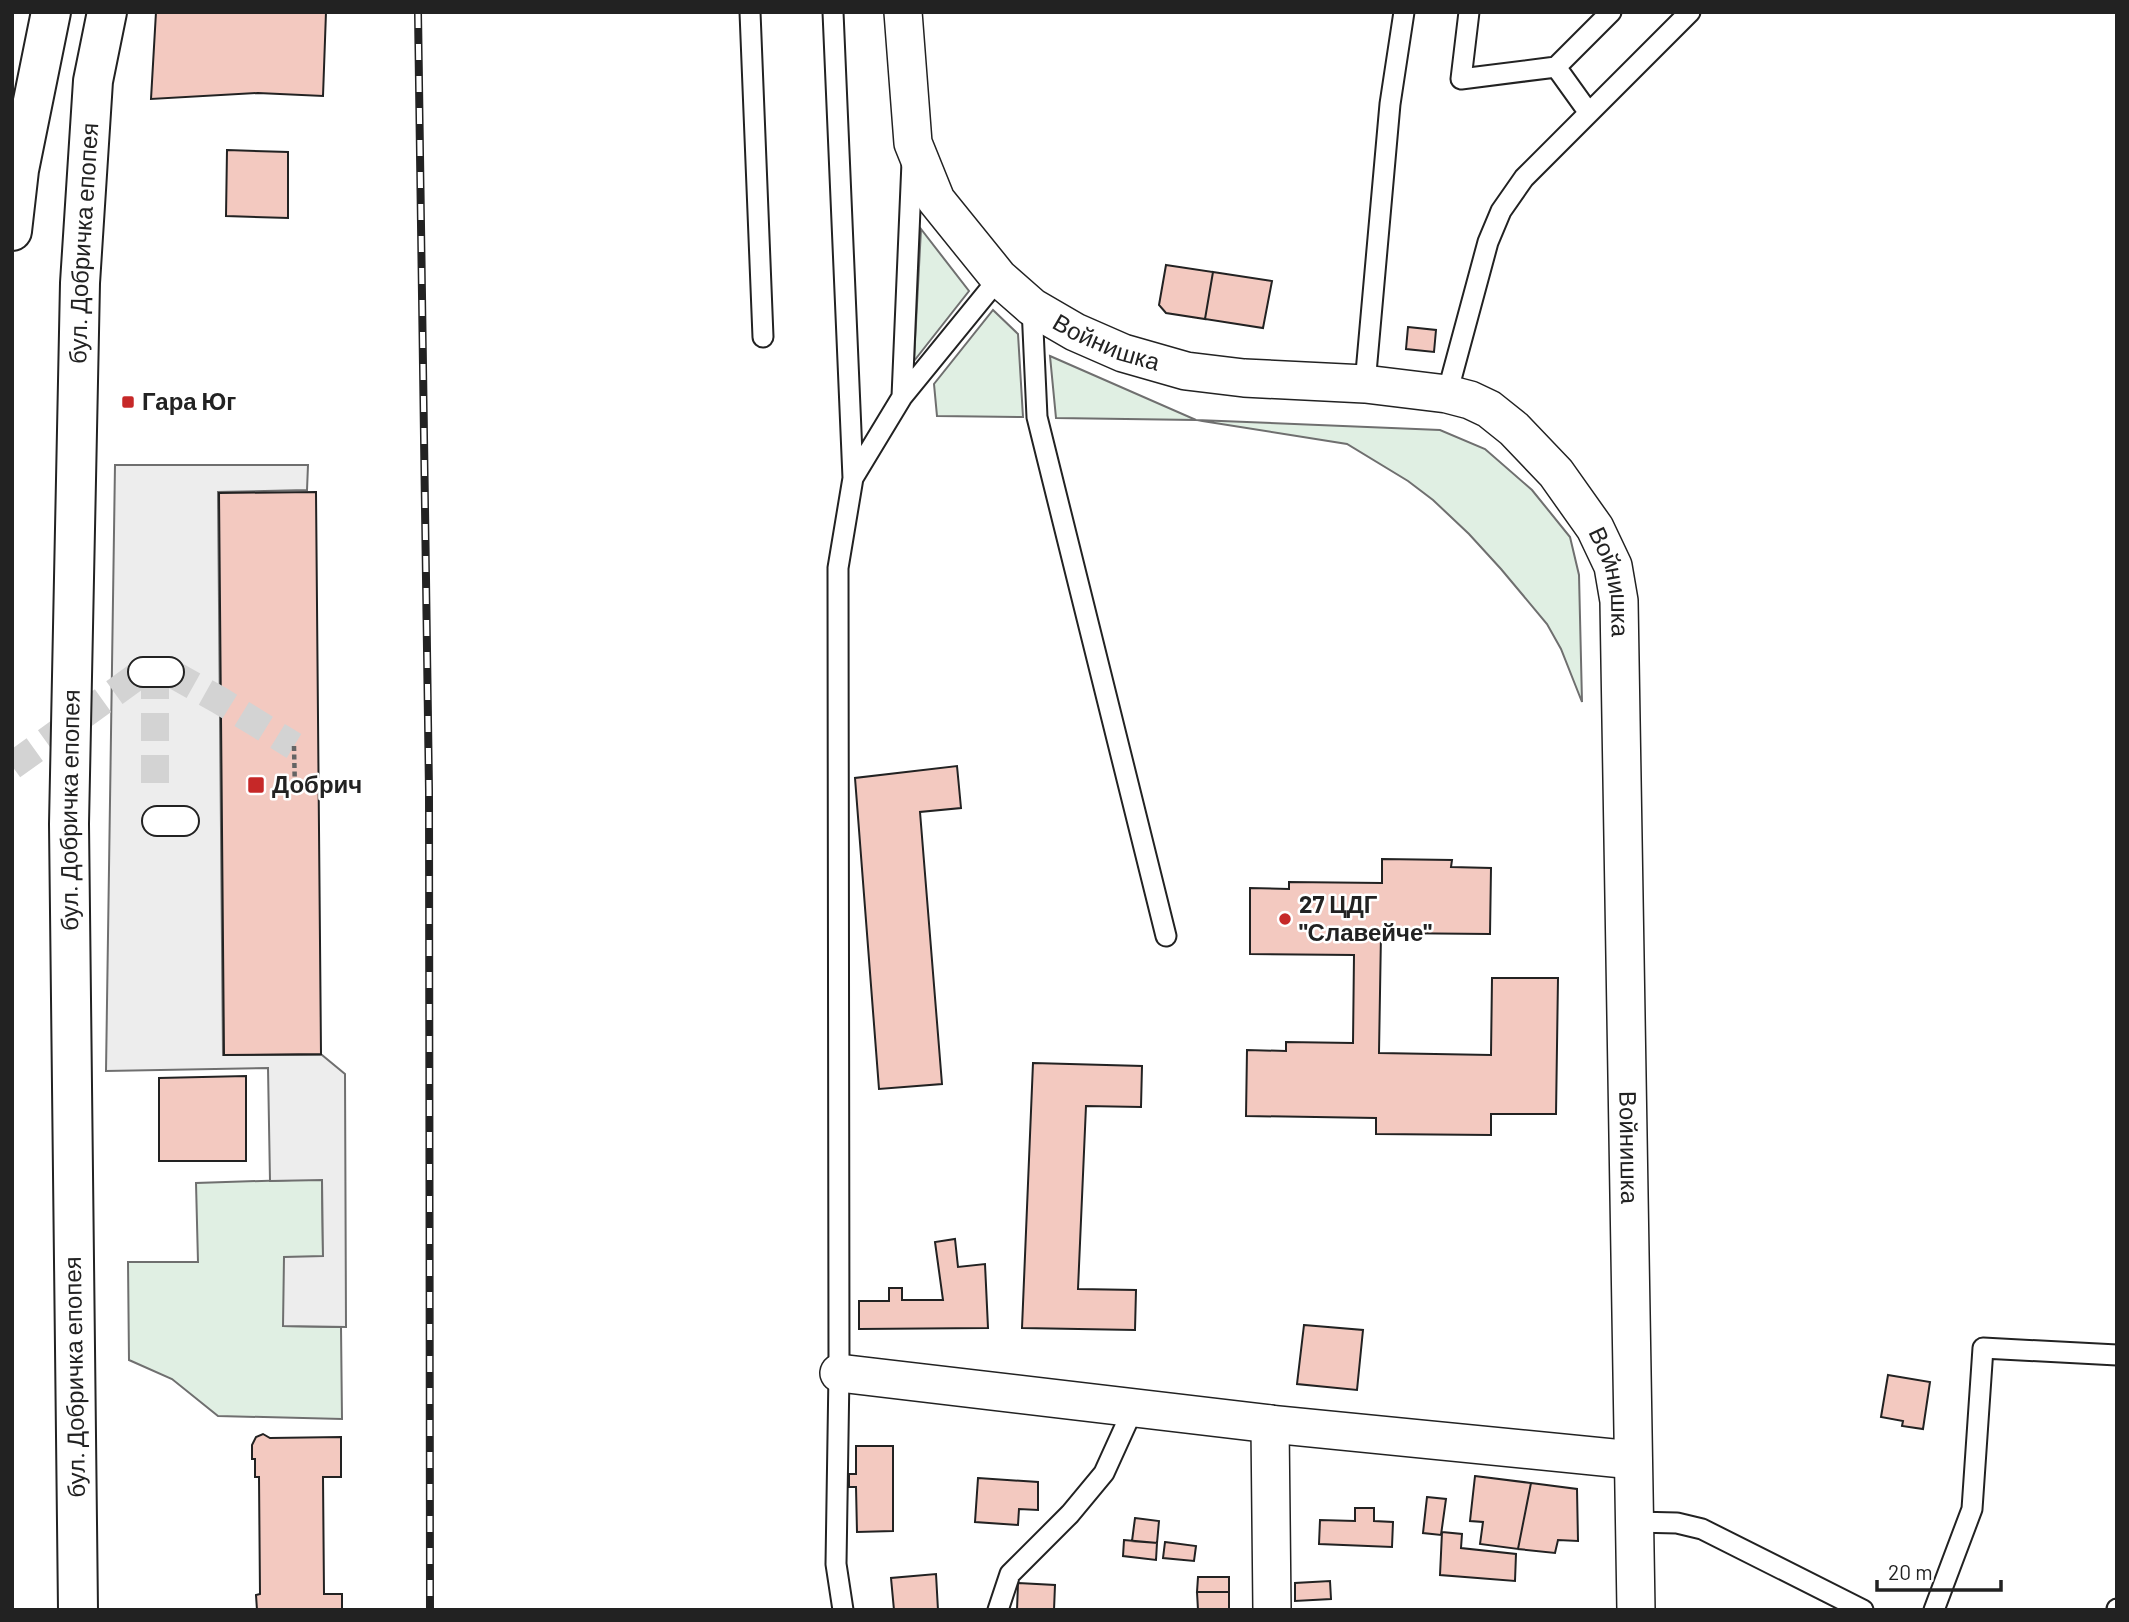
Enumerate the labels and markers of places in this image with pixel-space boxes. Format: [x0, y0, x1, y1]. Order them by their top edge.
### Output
place label: Гара Юг [142, 386, 236, 415]
marker: Гара Юг [120, 394, 136, 410]
place label: Добрич [272, 769, 362, 798]
marker: Добрич [246, 775, 266, 795]
place label: 27 ЦДГ "Славейче" [1299, 889, 1432, 946]
marker: 27 ЦДГ "Славейче" [1277, 911, 1293, 927]

